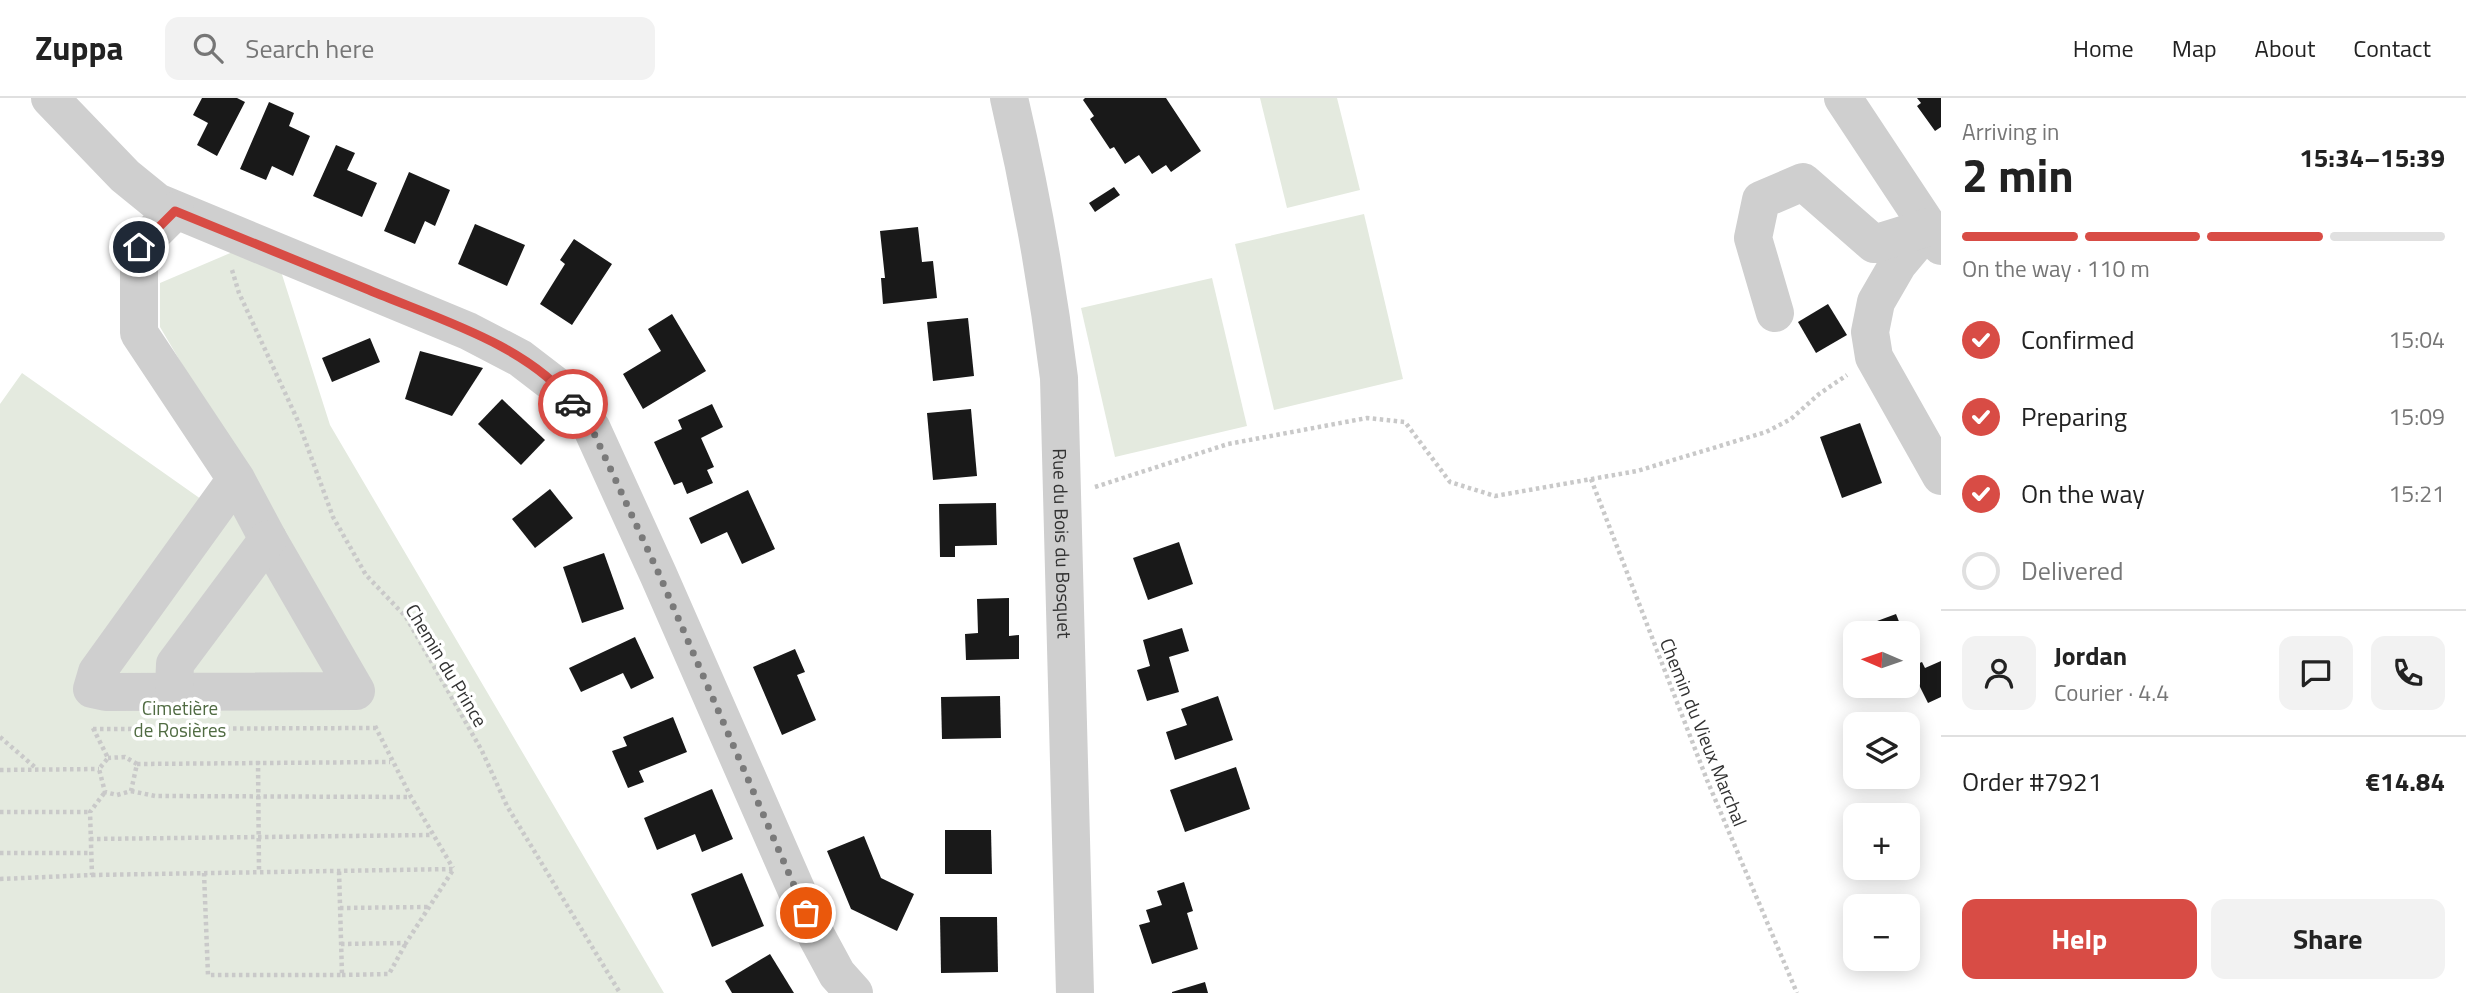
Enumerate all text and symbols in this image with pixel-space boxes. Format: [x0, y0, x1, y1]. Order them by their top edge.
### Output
search box [165, 17, 655, 80]
text: Zuppa [35, 23, 123, 73]
icon: search [189, 29, 227, 67]
text: Search here [245, 29, 374, 68]
text: Home [2073, 30, 2134, 66]
text: Map [2172, 30, 2217, 66]
text: About [2255, 30, 2315, 66]
text: Contact [2353, 30, 2431, 66]
text: Arriving in [1962, 114, 2059, 149]
text: 15:34–15:39 [2299, 138, 2445, 177]
text: 2 min [1962, 140, 2074, 210]
pin [109, 217, 169, 277]
icon: home [120, 228, 158, 266]
text: On the way · 110 m [1962, 251, 2150, 286]
text: Confirmed [2021, 320, 2135, 359]
icon: check [1962, 321, 2000, 359]
text: 15:04 [2388, 322, 2445, 357]
courier [538, 369, 608, 439]
icon: car [554, 385, 592, 423]
text: Preparing [2021, 397, 2127, 436]
icon: check [1962, 398, 2000, 436]
text: 15:09 [2388, 399, 2445, 434]
street label: Rue du Bois du Bosquet [1046, 448, 1080, 639]
text: On the way [2021, 474, 2145, 513]
icon: check [1962, 475, 2000, 513]
text: 15:21 [2388, 476, 2445, 511]
text: Delivered [2021, 551, 2124, 590]
street label: Chemin du Prince [399, 598, 495, 732]
north arrow [1843, 621, 1920, 698]
map controls [1843, 621, 1920, 971]
street label: Chemin du Vieux Marchal [1653, 633, 1755, 831]
button: person [1962, 636, 2036, 710]
text: Jordan [2054, 636, 2127, 675]
button: chat [2279, 636, 2353, 710]
button: phone [2371, 636, 2445, 710]
text: Courier · 4.4 [2054, 675, 2169, 710]
park label: Cimetière de Rosières [134, 693, 227, 744]
button: layers [1843, 712, 1920, 789]
text: Order #7921 [1962, 762, 2102, 801]
text: €14.84 [2366, 762, 2445, 801]
button: + [1843, 803, 1920, 880]
pin [776, 883, 836, 943]
icon: bag [787, 894, 825, 932]
button: − [1843, 894, 1920, 971]
button: Help [1962, 899, 2197, 979]
button: Share [2211, 899, 2445, 979]

